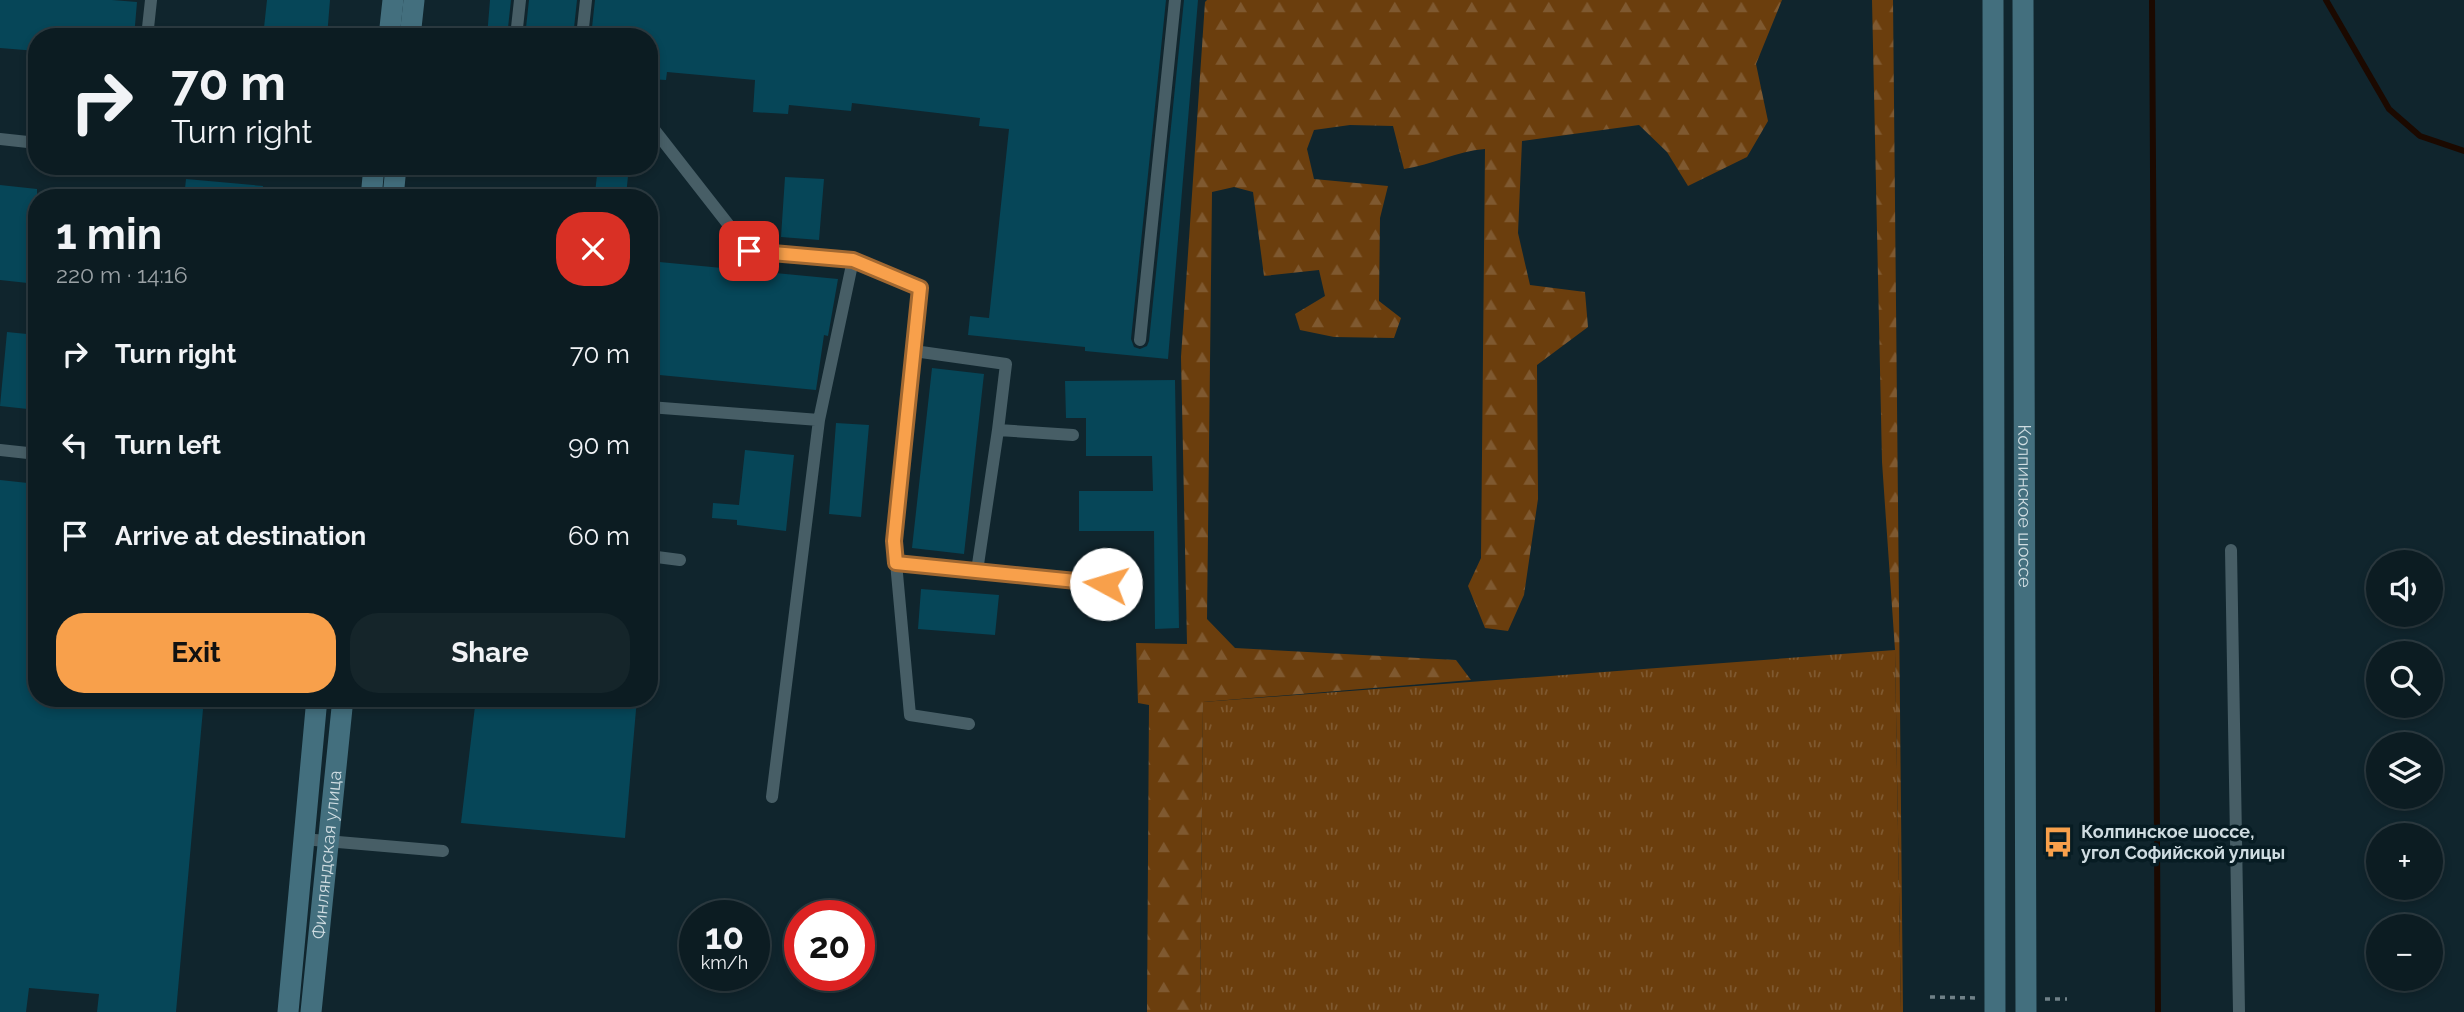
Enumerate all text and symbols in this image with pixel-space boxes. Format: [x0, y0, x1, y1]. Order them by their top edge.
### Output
text: 70 m [171, 54, 286, 111]
icon: right [56, 56, 147, 147]
text: Turn right [171, 113, 312, 150]
text: 1 min [56, 210, 162, 259]
button: close [556, 212, 630, 286]
pin [719, 221, 779, 281]
icon: arrive [730, 232, 768, 270]
text: 220 m · 14:16 [56, 261, 188, 288]
icon: right [56, 335, 94, 373]
text: Turn right [115, 339, 236, 369]
text: 70 m [570, 339, 630, 369]
street label: Колпинское шоссе [2014, 424, 2036, 588]
icon: left [56, 426, 94, 464]
text: Turn left [115, 430, 221, 460]
text: 90 m [568, 430, 630, 460]
icon: arrive [56, 517, 94, 555]
text: Arrive at destination [115, 521, 366, 551]
text: 60 m [568, 521, 630, 551]
position arrow [1069, 547, 1143, 621]
map controls [2366, 550, 2443, 991]
button: sound [2366, 550, 2443, 627]
button: Exit [56, 613, 336, 693]
button: Share [350, 613, 630, 693]
button: search [2366, 641, 2443, 718]
button: layers [2366, 732, 2443, 809]
street label: Финляндская улица [307, 769, 346, 940]
place label: Колпинское шоссе, угол Софийской улицы [2081, 821, 2285, 863]
button: + [2366, 823, 2443, 900]
bus stop icon: Колпинское шоссе, угол Софийской улицы [2041, 825, 2075, 859]
speed limit sign: 20 [784, 900, 875, 991]
button: − [2366, 914, 2443, 991]
text: 10 [705, 916, 744, 957]
text: km/h [701, 952, 748, 973]

